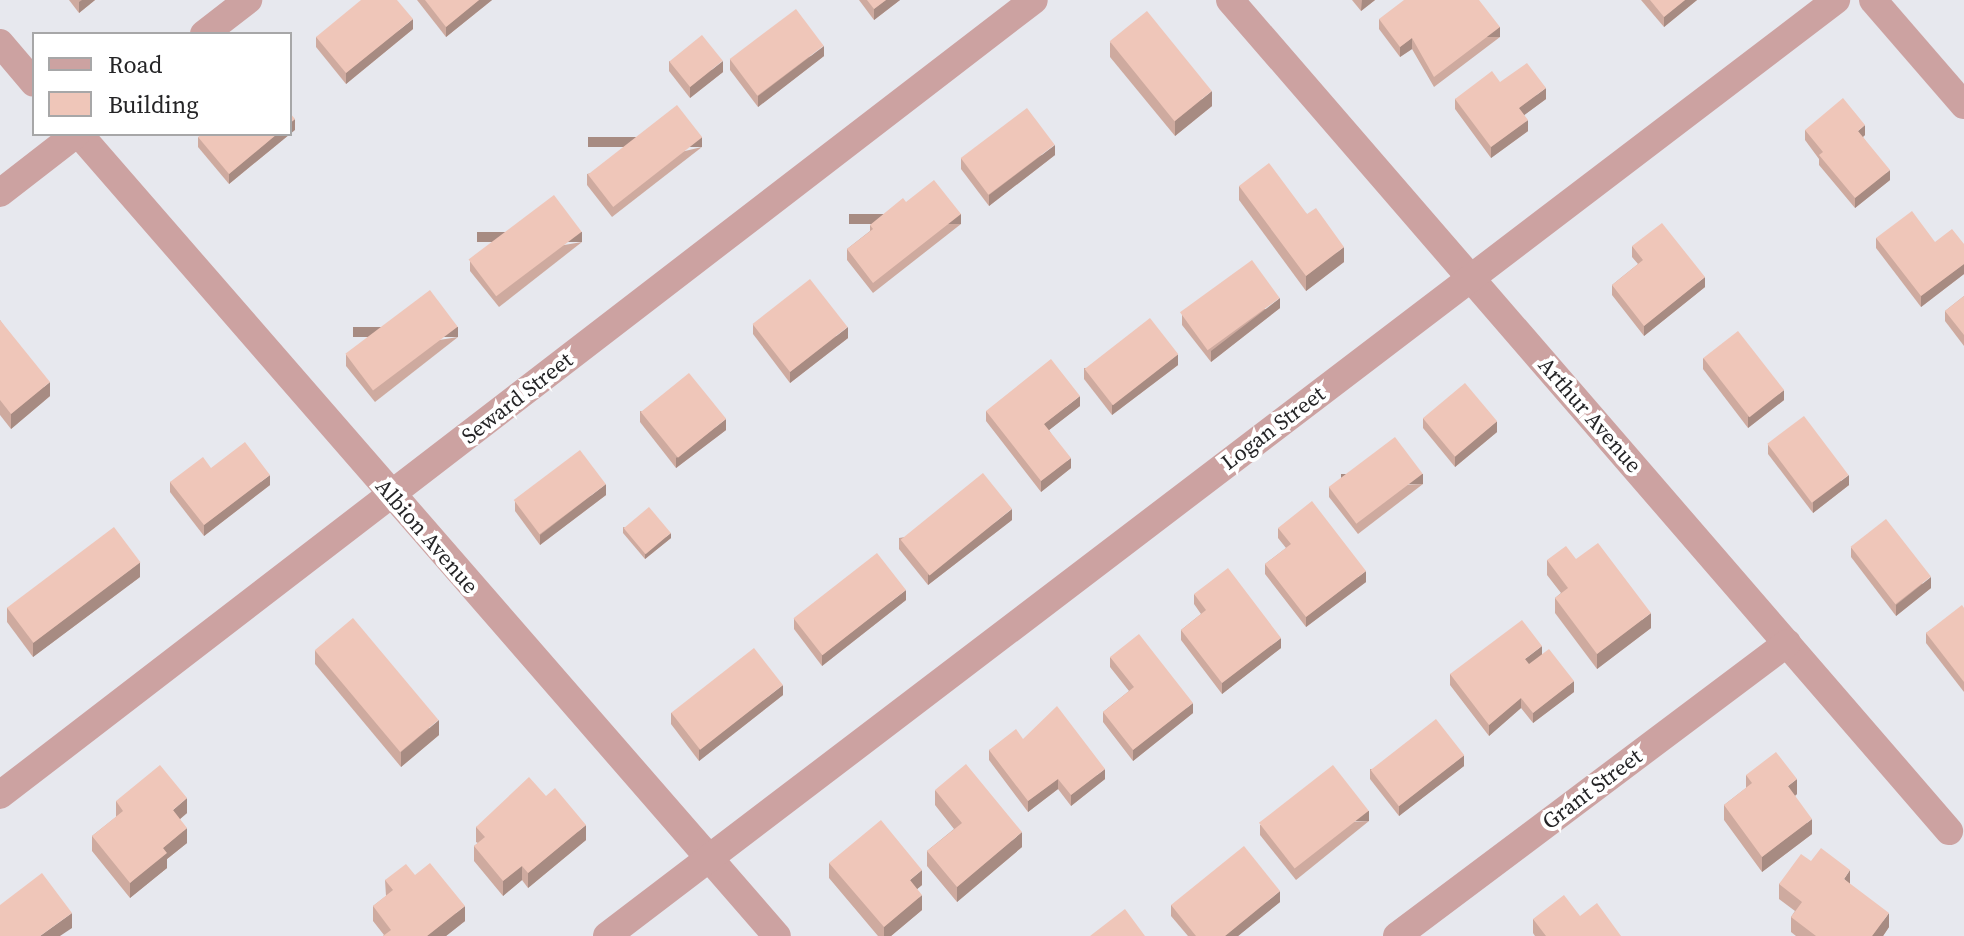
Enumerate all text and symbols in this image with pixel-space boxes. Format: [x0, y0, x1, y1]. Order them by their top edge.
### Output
legend [32, 32, 292, 136]
text: Road [108, 48, 162, 81]
text: Building [108, 88, 199, 121]
street label: Seward Street [456, 347, 578, 449]
street label: Arthur Avenue [1533, 352, 1647, 478]
street label: Logan Street [1216, 381, 1330, 475]
street label: Albion Avenue [370, 473, 484, 599]
street label: Grant Street [1537, 743, 1647, 835]

